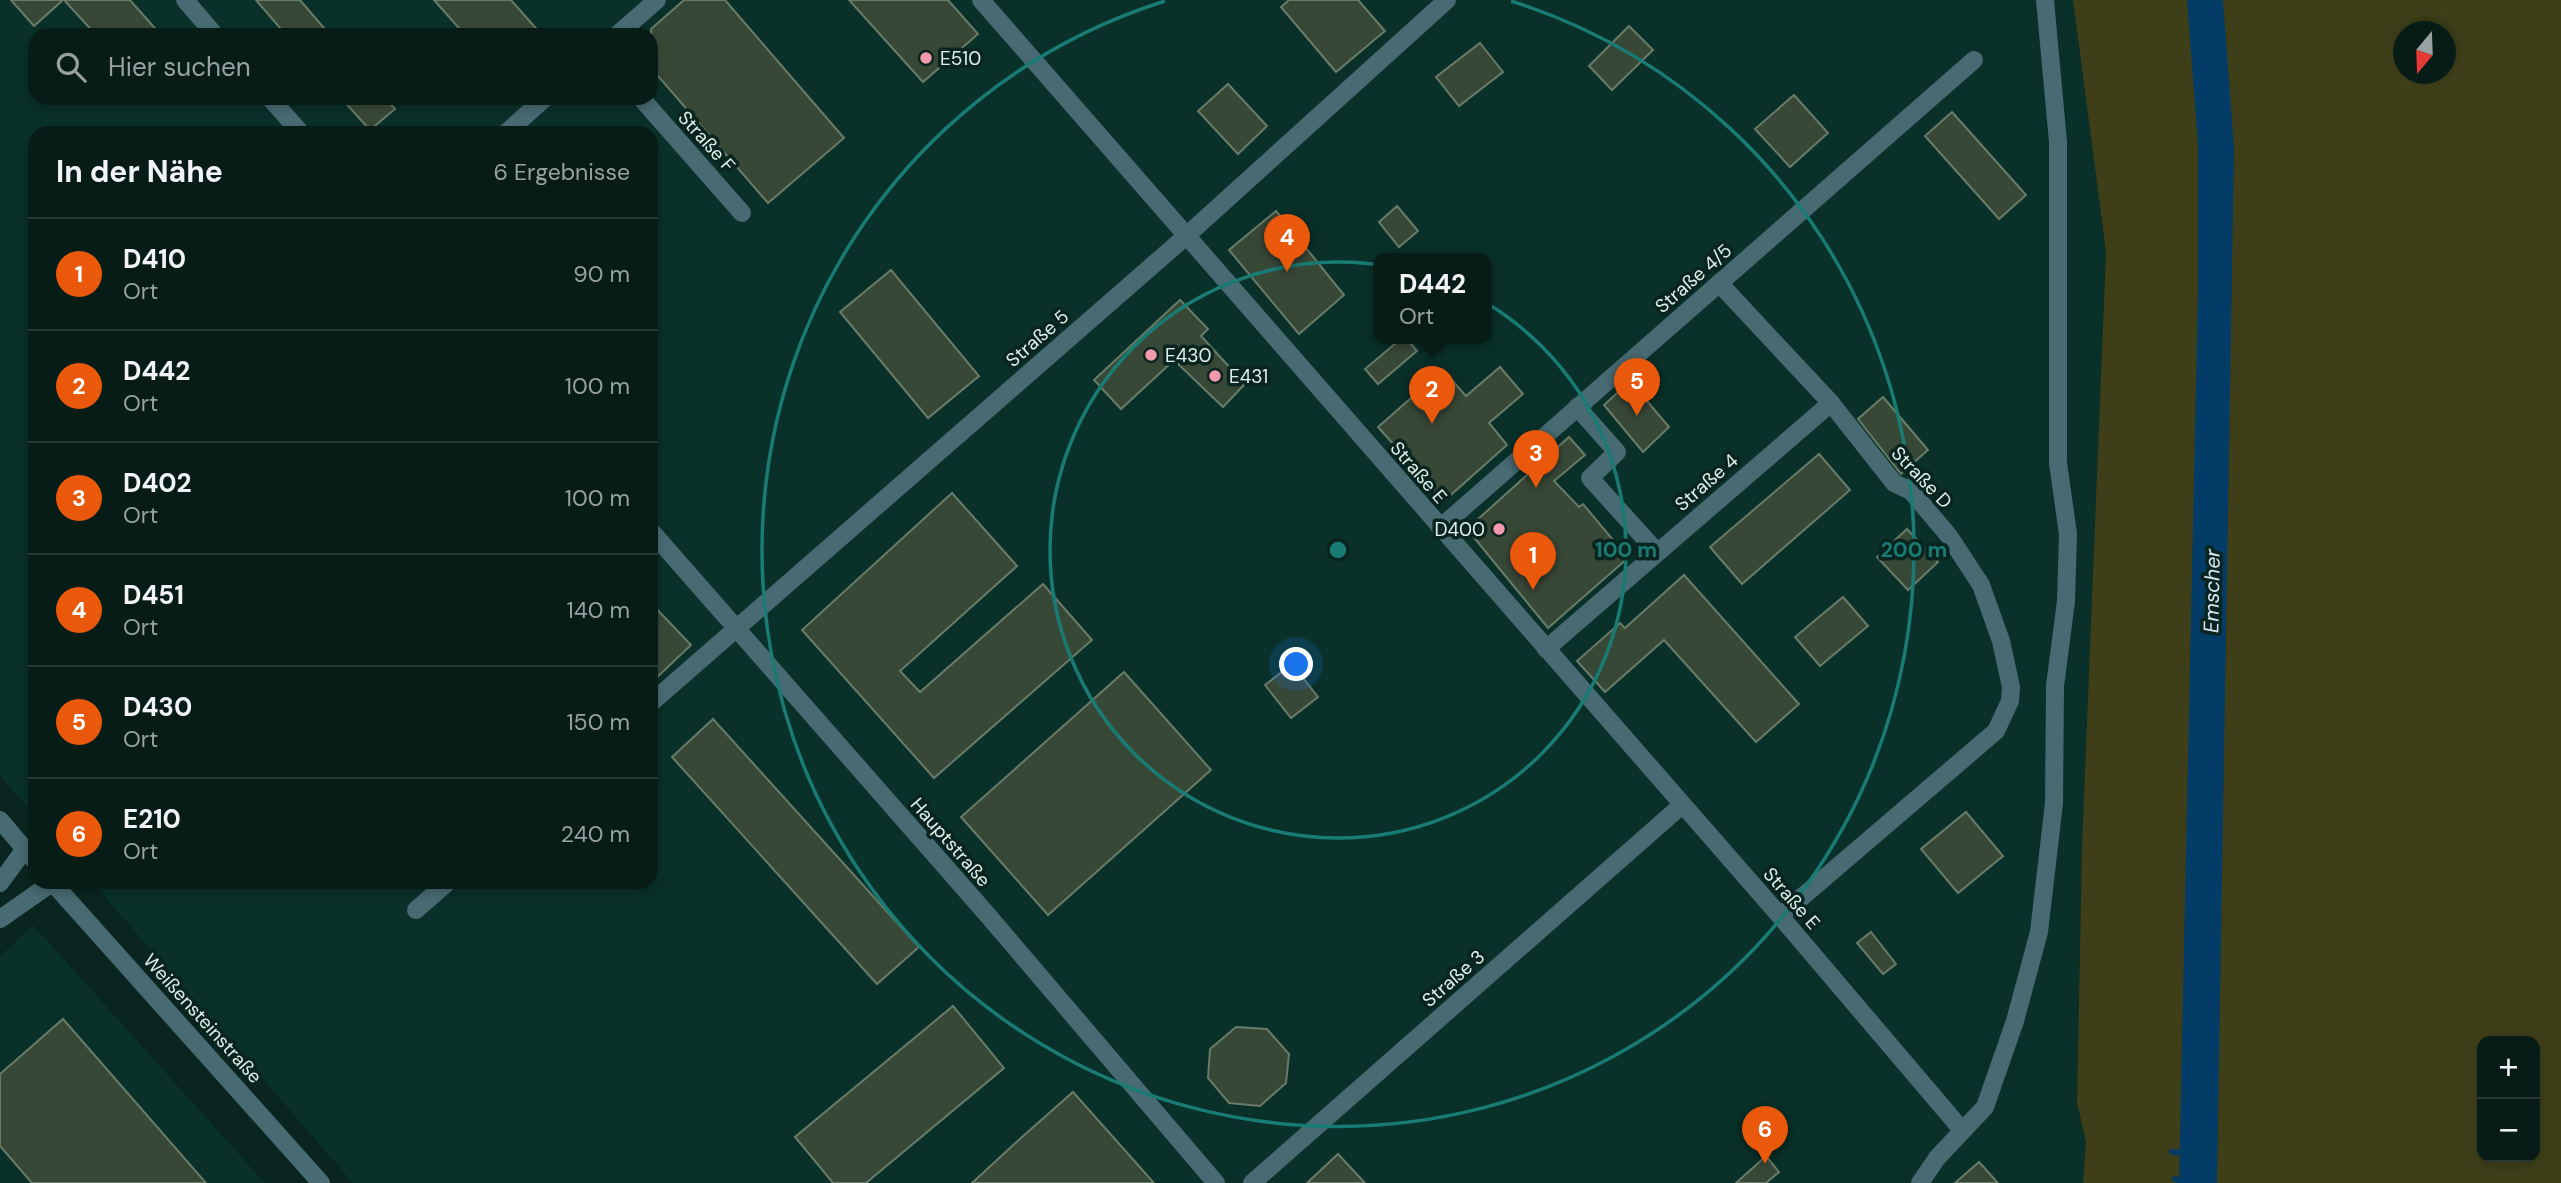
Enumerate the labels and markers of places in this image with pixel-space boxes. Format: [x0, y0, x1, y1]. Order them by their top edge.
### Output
place label: E510 [940, 46, 981, 71]
marker: E510 [918, 50, 934, 66]
pin: 4 [1264, 214, 1310, 272]
place label: E430 [1165, 343, 1212, 368]
marker: E430 [1143, 347, 1159, 363]
pin: 5 [1614, 358, 1660, 416]
place label: E431 [1229, 364, 1268, 389]
pin: 2 [1409, 366, 1455, 424]
marker: E431 [1207, 368, 1223, 384]
pin: 3 [1513, 430, 1559, 488]
place label: D400 [1434, 517, 1485, 542]
marker: D400 [1491, 521, 1507, 537]
pin: 1 [1510, 532, 1556, 590]
centre of rings [1326, 538, 1350, 562]
pin: 6 [1742, 1106, 1788, 1164]

